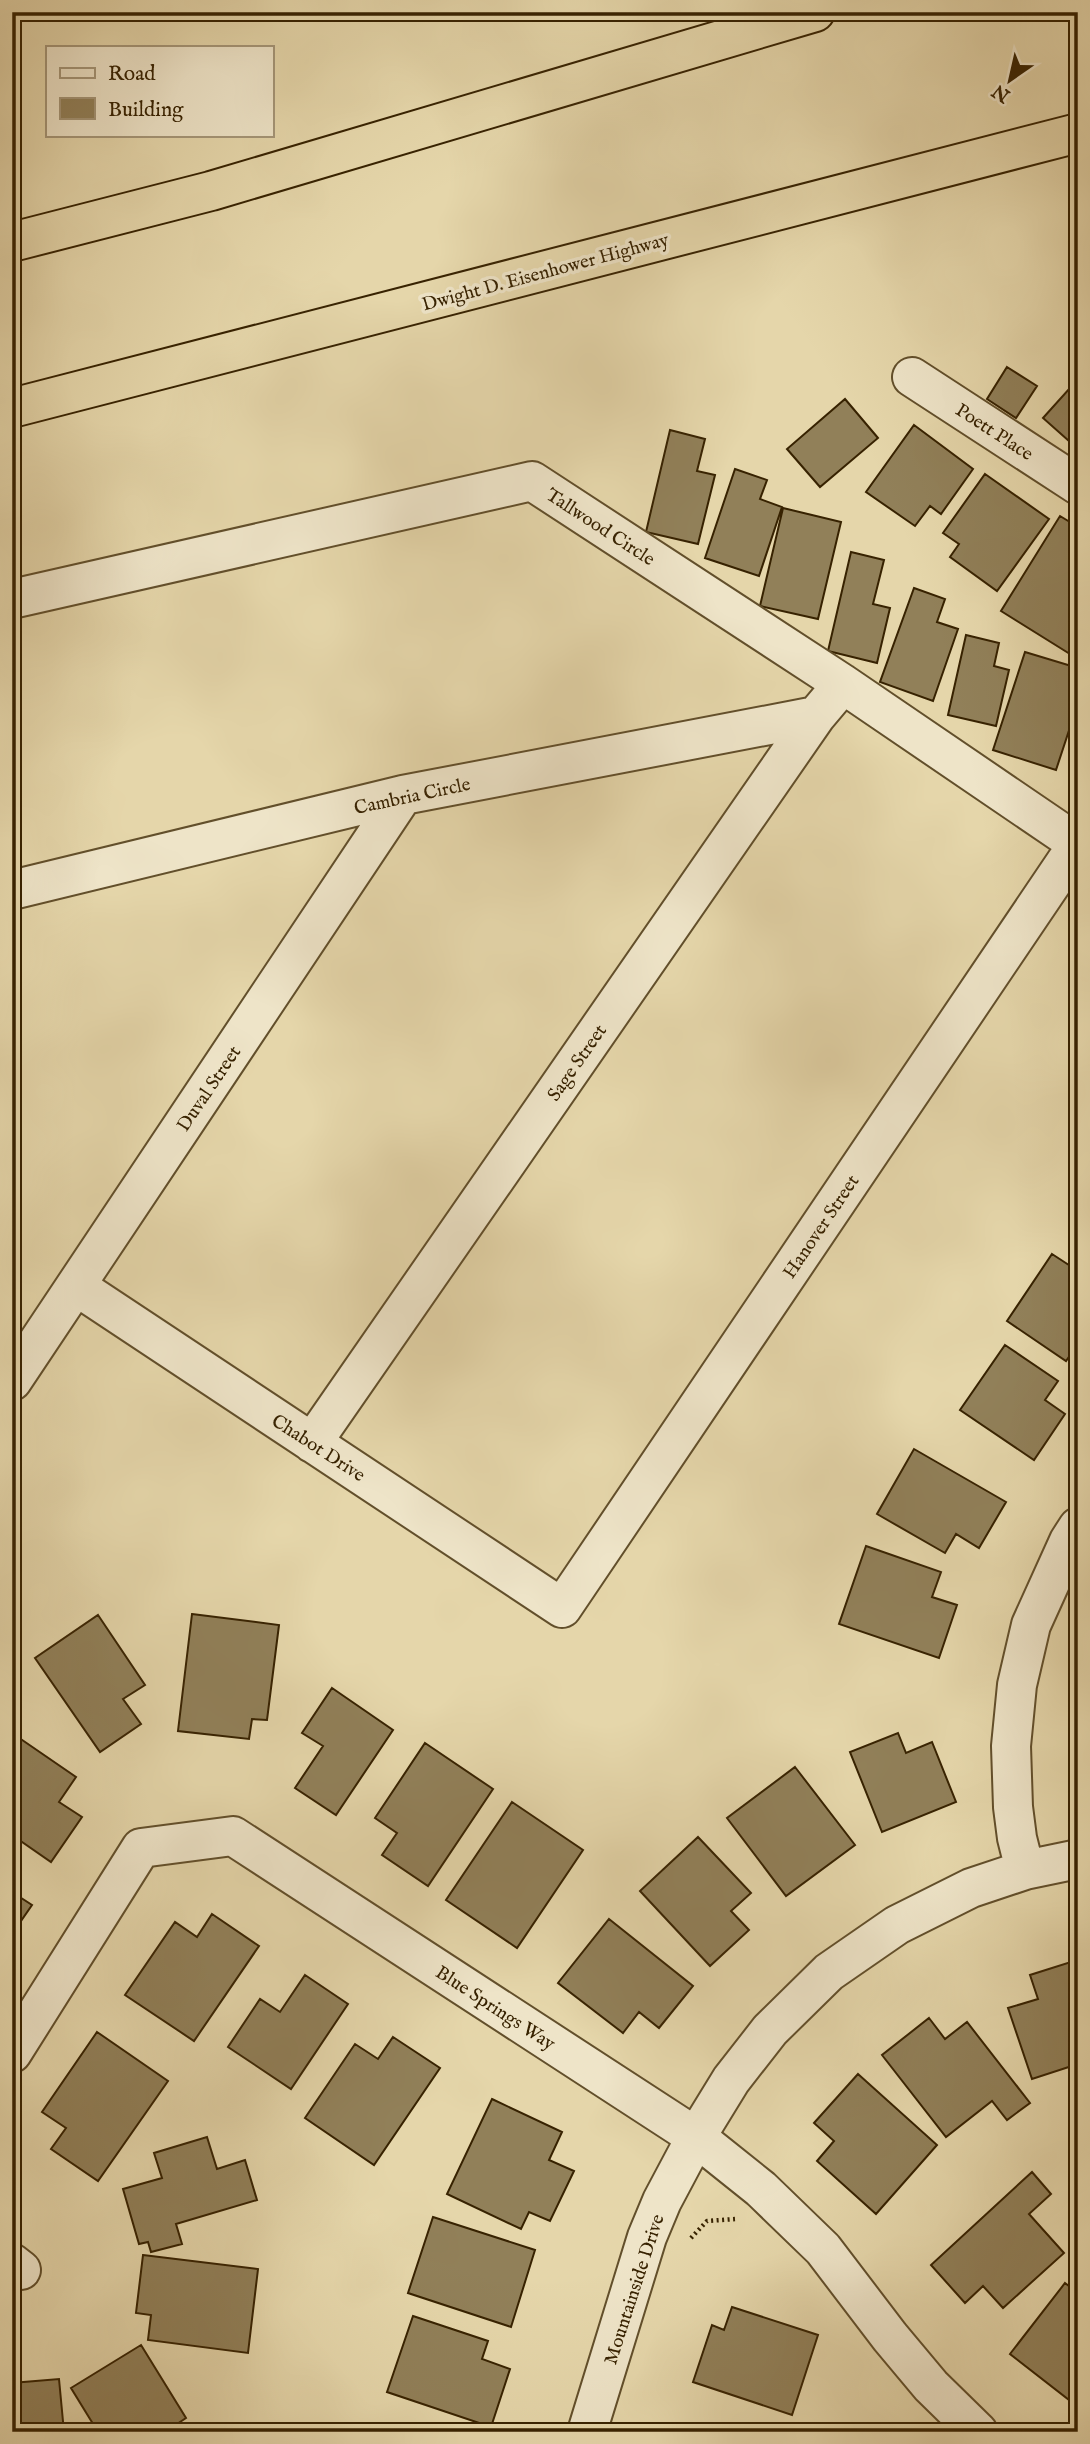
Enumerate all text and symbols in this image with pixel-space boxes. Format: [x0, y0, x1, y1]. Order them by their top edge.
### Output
legend [46, 46, 273, 136]
north arrow [974, 46, 1044, 116]
text: Road [108, 61, 156, 88]
text: N [988, 78, 1016, 108]
text: Building [108, 97, 184, 124]
street label: Dwight D. Eisenhower Highway [420, 228, 672, 317]
street label: Poett Place [950, 399, 1038, 467]
street label: Tallwood Circle [541, 483, 659, 572]
street label: Cambria Circle [352, 773, 473, 821]
street label: Sage Street [542, 1020, 613, 1106]
street label: Duval Street [172, 1041, 247, 1137]
street label: Hanover Street [778, 1170, 865, 1284]
street label: Chabot Drive [266, 1409, 370, 1488]
street label: Blue Springs Way [431, 1961, 560, 2057]
street label: Mountainside Drive [599, 2211, 671, 2368]

